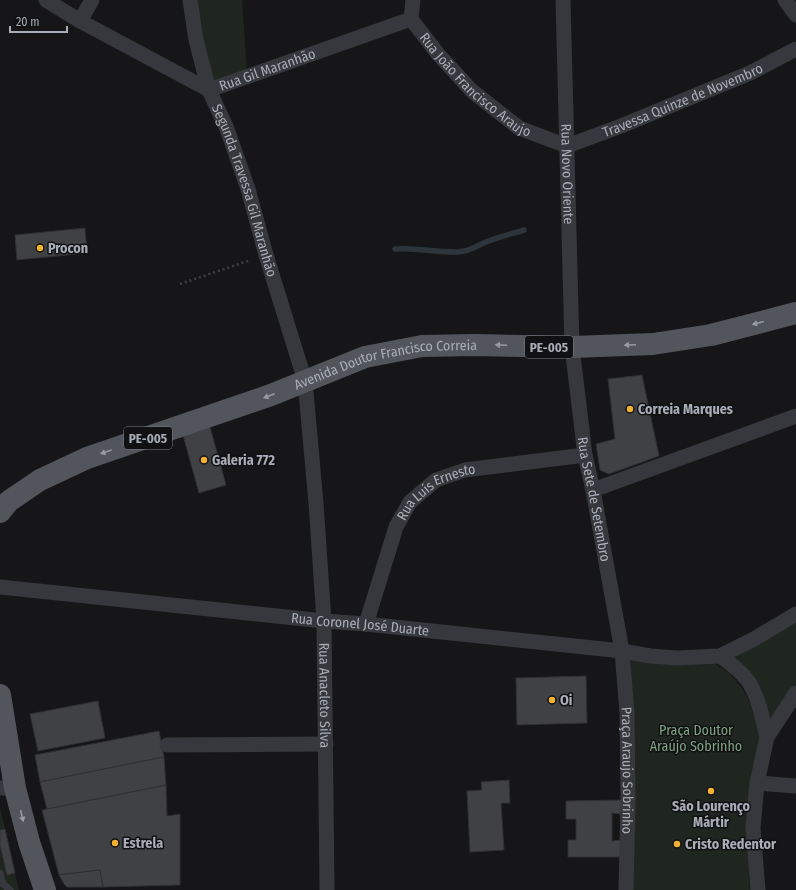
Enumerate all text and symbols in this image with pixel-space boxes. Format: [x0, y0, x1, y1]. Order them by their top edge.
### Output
scale bar [10, 8, 67, 34]
text: 20 m [16, 15, 40, 29]
street label: Rua João Francisco Araujo [416, 29, 533, 141]
street label: Rua Gil Maranhão [217, 45, 318, 95]
street label: Travessa Quinze de Novembro [600, 60, 766, 141]
street label: Segunda Travessa Gil Maranhão [208, 102, 280, 279]
street label: Rua Novo Oriente [557, 123, 577, 225]
place label: Procon [48, 240, 88, 257]
marker: Procon [35, 243, 45, 253]
one-way arrow [752, 320, 764, 326]
road number: PE-005 [525, 336, 573, 358]
street label: Avenida Doutor Francisco Correia [292, 337, 477, 394]
one-way arrow [624, 341, 636, 348]
one-way arrow [494, 342, 507, 348]
one-way arrow [263, 393, 275, 399]
place label: Correia Marques [638, 401, 733, 418]
marker: Correia Marques [625, 404, 635, 414]
road number: PE-005 [124, 427, 172, 449]
street label: Rua Sete de Setembro [574, 436, 614, 563]
one-way arrow [100, 449, 112, 455]
place label: Galeria 772 [212, 452, 276, 469]
marker: Galeria 772 [199, 455, 209, 465]
street label: Rua Luís Ernesto [393, 461, 476, 523]
street label: Rua Coronel José Duarte [290, 610, 430, 640]
street label: Rua Anacleto Silva [315, 643, 333, 748]
place label: Oi [560, 692, 573, 709]
marker: Oi [547, 695, 557, 705]
street label: Praça Araujo Sobrinho [618, 706, 636, 834]
park label: Praça Doutor Araújo Sobrinho [650, 722, 742, 755]
marker: São Lourenço Mártir [706, 786, 716, 796]
place label: São Lourenço Mártir [672, 798, 751, 831]
one-way arrow [20, 810, 26, 822]
place label: Estrela [123, 835, 163, 852]
place label: Cristo Redentor [685, 836, 777, 853]
marker: Estrela [110, 838, 120, 848]
marker: Cristo Redentor [672, 839, 682, 849]

